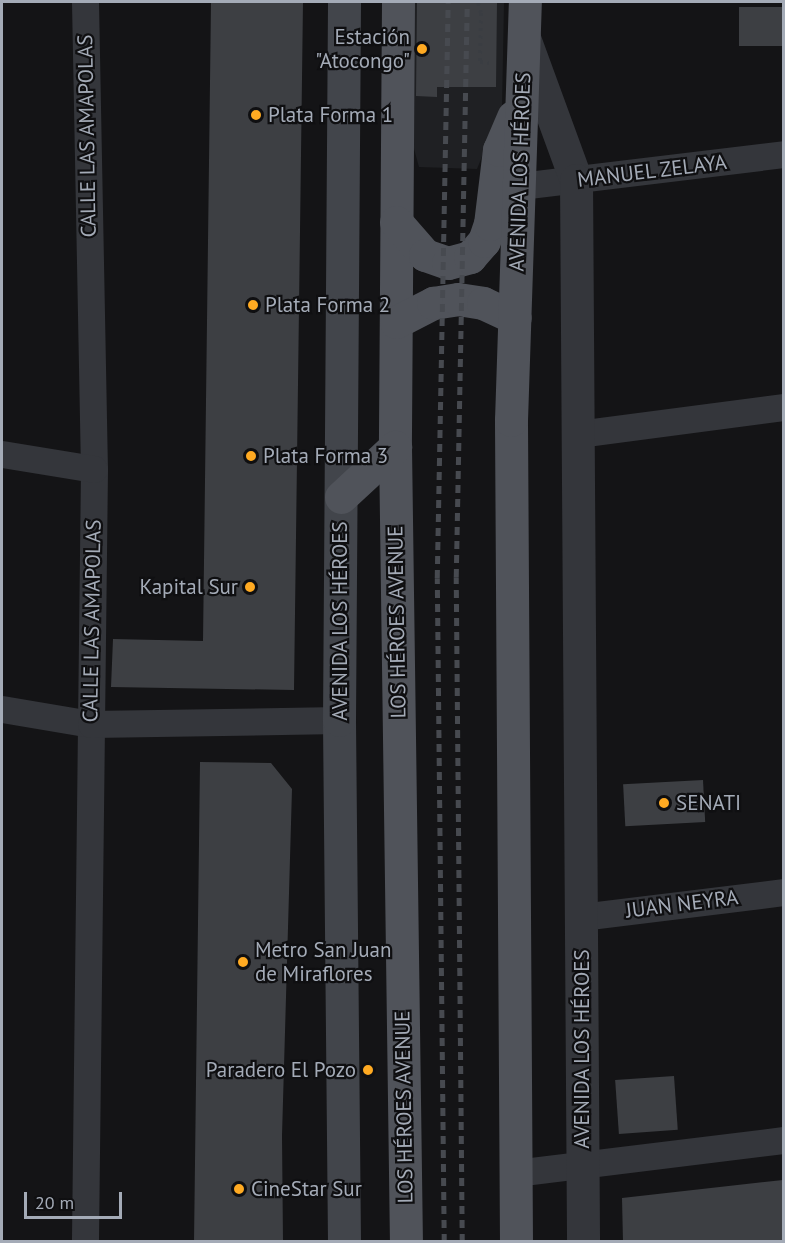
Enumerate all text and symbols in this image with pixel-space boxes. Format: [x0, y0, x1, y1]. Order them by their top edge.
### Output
place label: Estación "Atocongo" [315, 24, 410, 74]
street label: CALLE LAS AMAPOLAS [73, 34, 101, 238]
marker: Estación "Atocongo" [415, 42, 429, 56]
street label: AVENIDA LOS HÉROES [504, 72, 536, 272]
place label: Plata Forma 1 [268, 102, 393, 128]
marker: Plata Forma 1 [249, 108, 263, 122]
street label: MANUEL ZELAYA [575, 149, 729, 193]
place label: Plata Forma 2 [265, 292, 390, 318]
marker: Plata Forma 2 [246, 298, 260, 312]
place label: Plata Forma 3 [263, 443, 388, 469]
marker: Plata Forma 3 [244, 449, 258, 463]
street label: CALLE LAS AMAPOLAS [78, 519, 106, 723]
street label: AVENIDA LOS HÉROES [327, 521, 353, 721]
street label: LOS HÉROES AVENUE [383, 525, 411, 719]
place label: Kapital Sur [139, 574, 238, 600]
marker: Kapital Sur [243, 580, 257, 594]
place label: SENATI [676, 790, 741, 816]
marker: SENATI [657, 796, 671, 810]
street label: JUAN NEYRA [624, 885, 740, 923]
place label: Metro San Juan de Miraflores [255, 937, 391, 987]
street label: AVENIDA LOS HÉROES [569, 949, 595, 1149]
marker: Metro San Juan de Miraflores [236, 955, 250, 969]
street label: LOS HÉROES AVENUE [390, 1010, 418, 1204]
place label: Paradero El Pozo [206, 1057, 356, 1083]
marker: Paradero El Pozo [361, 1063, 375, 1077]
place label: CineStar Sur [251, 1176, 362, 1202]
scale bar [27, 1180, 124, 1218]
marker: CineStar Sur [232, 1182, 246, 1196]
text: 20 m [35, 1191, 74, 1214]

